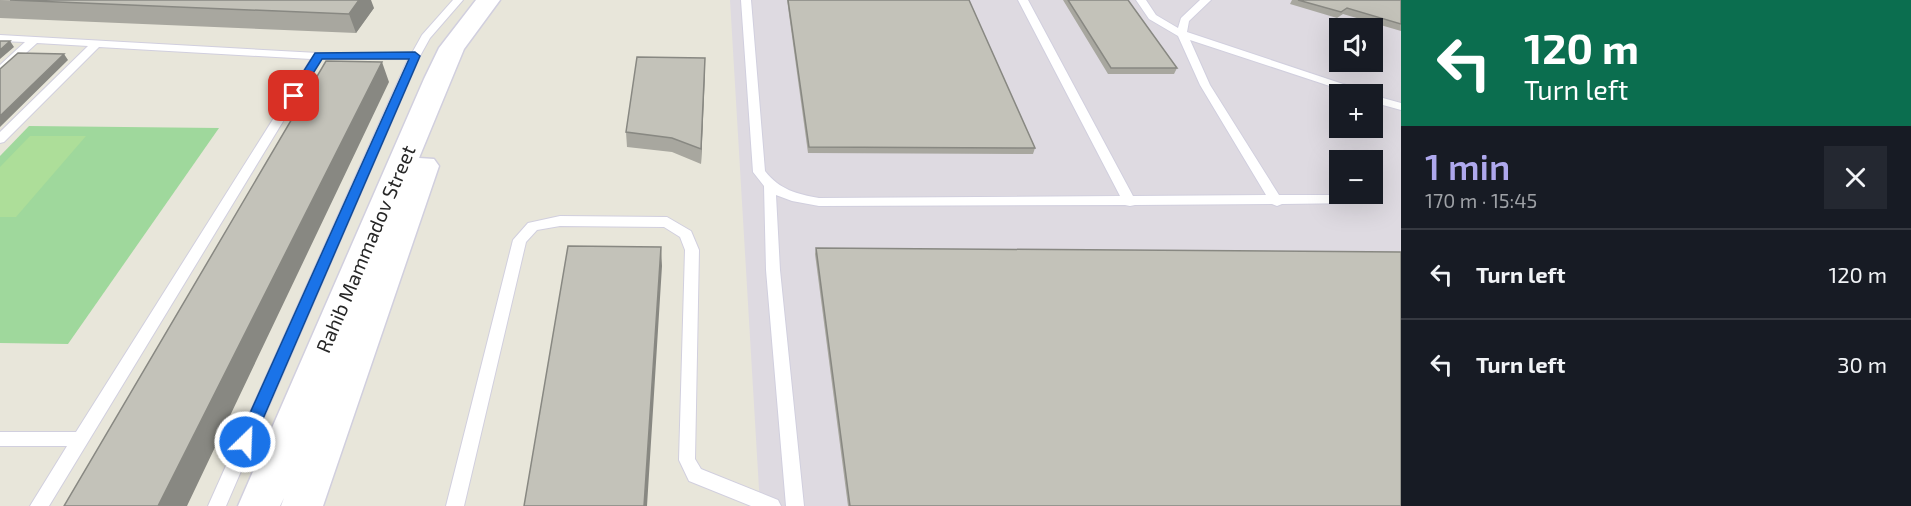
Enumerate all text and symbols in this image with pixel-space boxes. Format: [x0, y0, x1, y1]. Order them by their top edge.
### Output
map controls [1329, 18, 1383, 204]
button: sound [1329, 18, 1383, 72]
text: 120 m [1524, 22, 1639, 72]
icon: left [1425, 24, 1503, 102]
pin [268, 70, 319, 121]
text: Turn left [1524, 73, 1628, 105]
icon: arrive [277, 79, 310, 112]
button: + [1329, 84, 1383, 138]
street label: Rahib Mammadov Street [310, 141, 420, 356]
text: 1 min [1425, 144, 1510, 187]
button: close [1824, 146, 1887, 209]
button: − [1329, 150, 1383, 204]
text: 170 m · 15:45 [1425, 188, 1537, 212]
icon: left [1425, 258, 1458, 291]
text: Turn left [1476, 261, 1565, 287]
text: 120 m [1828, 261, 1887, 287]
icon: left [1425, 348, 1458, 381]
text: Turn left [1476, 351, 1565, 377]
text: 30 m [1837, 351, 1887, 377]
position arrow [213, 410, 277, 474]

